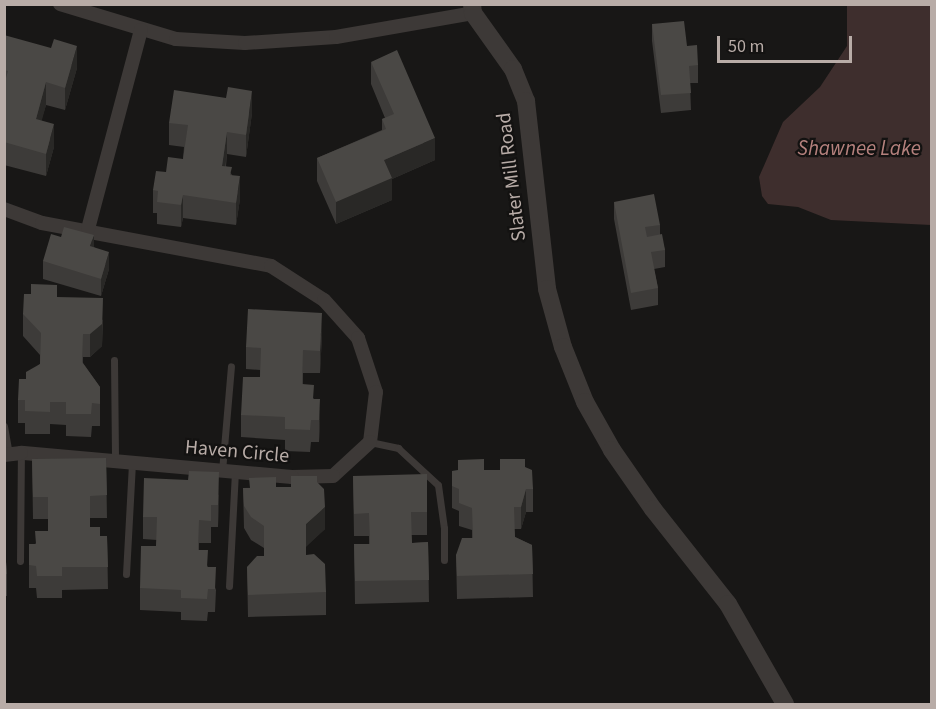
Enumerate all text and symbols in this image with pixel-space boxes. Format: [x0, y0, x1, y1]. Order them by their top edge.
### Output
scale bar [720, 24, 855, 62]
text: 50 m [728, 34, 764, 59]
street label: Slater Mill Road [492, 111, 532, 243]
water label: Shawnee Lake [797, 135, 921, 161]
street label: Haven Circle [184, 435, 290, 469]

